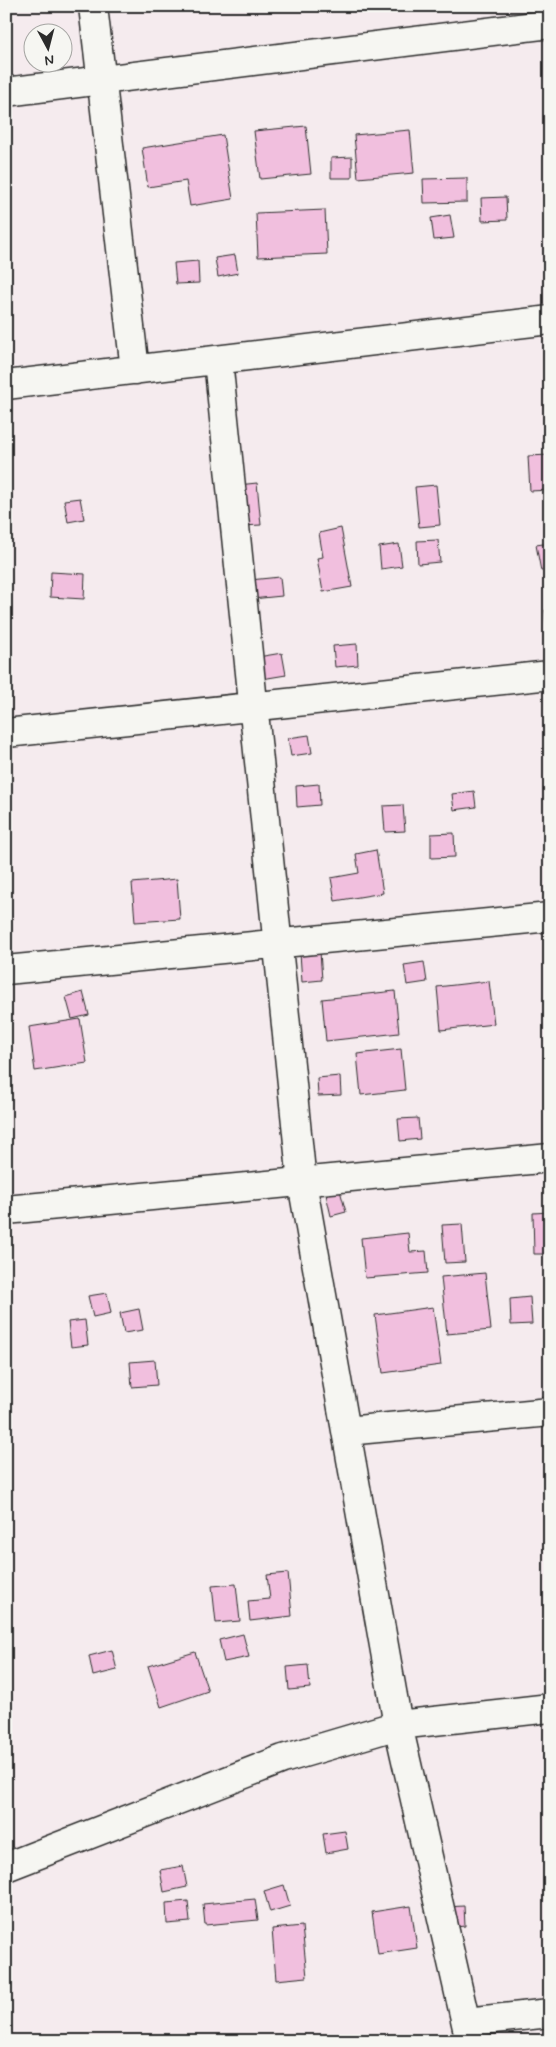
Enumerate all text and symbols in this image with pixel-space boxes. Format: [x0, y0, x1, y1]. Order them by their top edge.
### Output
north arrow [22, 22, 72, 72]
text: N [44, 50, 55, 69]

